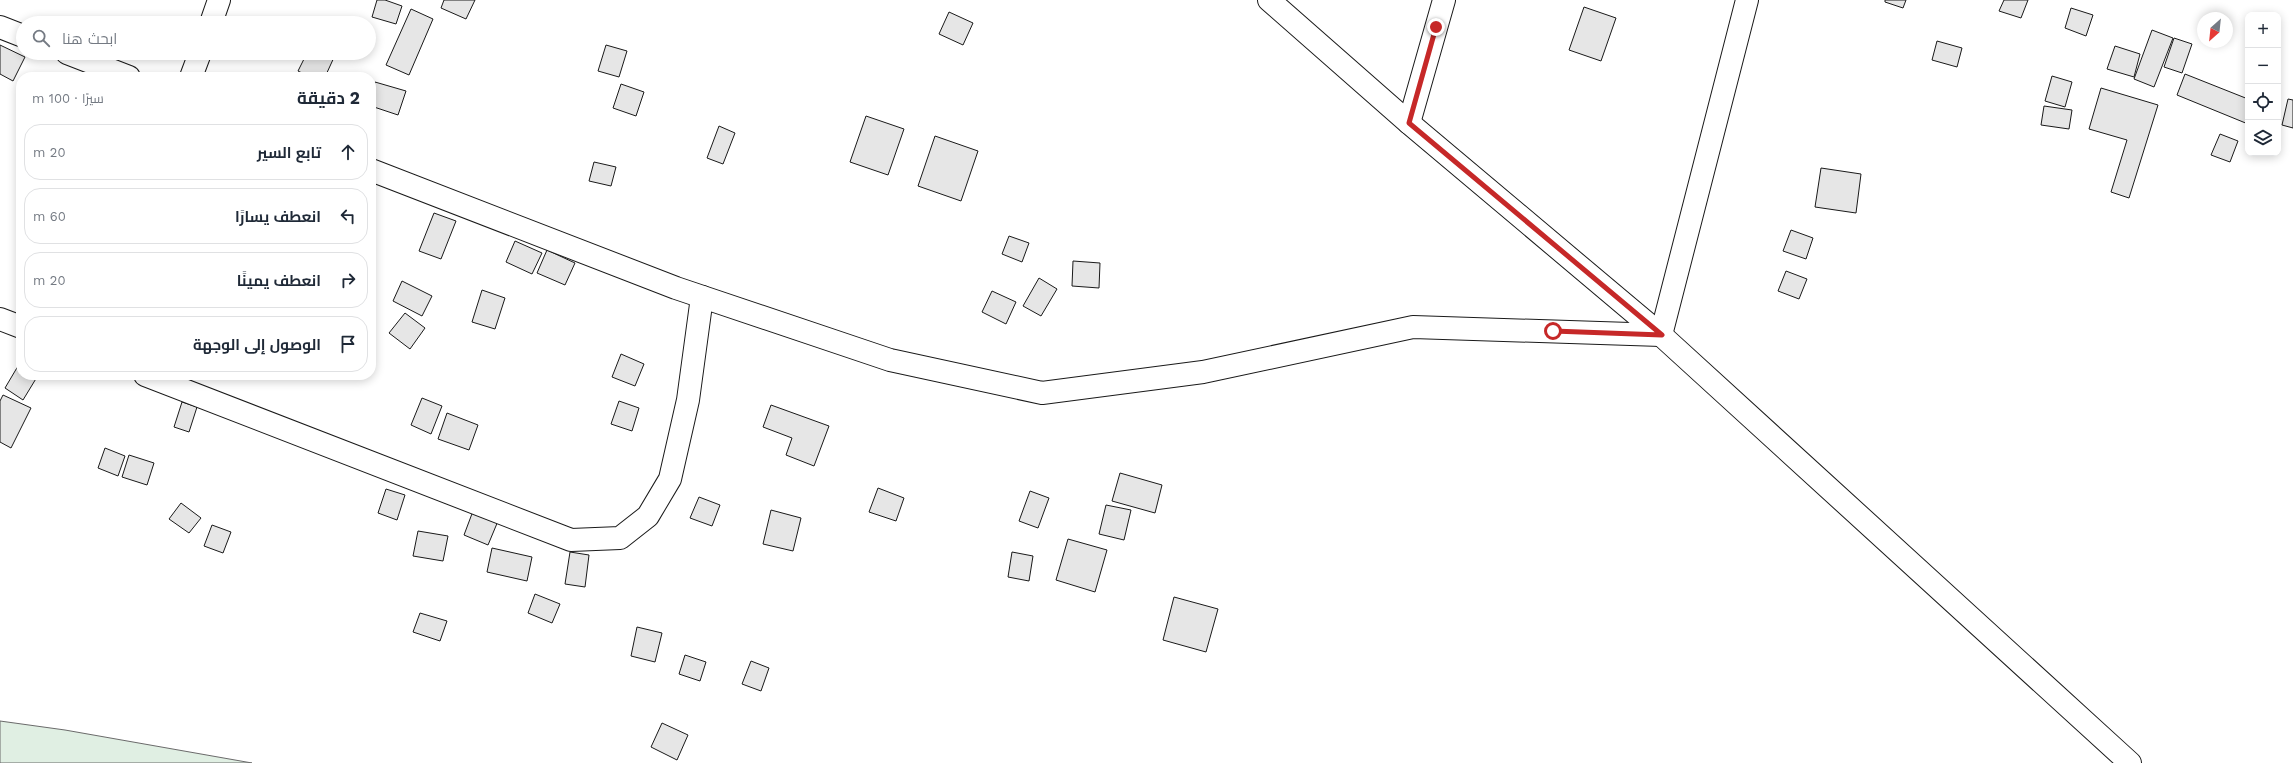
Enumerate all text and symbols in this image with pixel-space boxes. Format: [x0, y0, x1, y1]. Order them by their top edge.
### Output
north arrow [2197, 12, 2233, 48]
map controls [2245, 12, 2281, 156]
button: + [2245, 12, 2281, 48]
search box [16, 16, 376, 60]
route end [1427, 18, 1445, 36]
icon: search [30, 27, 52, 49]
text: ابحث هنا [62, 30, 117, 48]
button: − [2245, 48, 2281, 84]
button: locate [2245, 84, 2281, 120]
text: 2 دقيقة [297, 88, 360, 108]
text: سيرًا · 100 m [32, 91, 104, 106]
button: layers [2245, 120, 2281, 156]
icon: ahead [337, 141, 359, 163]
text: تابع السير [257, 144, 321, 162]
text: 20 m [33, 145, 66, 160]
icon: left [337, 205, 359, 227]
text: انعطف يسارًا [235, 208, 321, 226]
text: 60 m [33, 209, 66, 224]
icon: right [337, 269, 359, 291]
text: انعطف يمينًا [237, 272, 321, 290]
text: 20 m [33, 273, 66, 288]
route start [1544, 322, 1562, 340]
icon: arrive [337, 333, 359, 355]
text: الوصول إلى الوجهة [193, 336, 321, 354]

